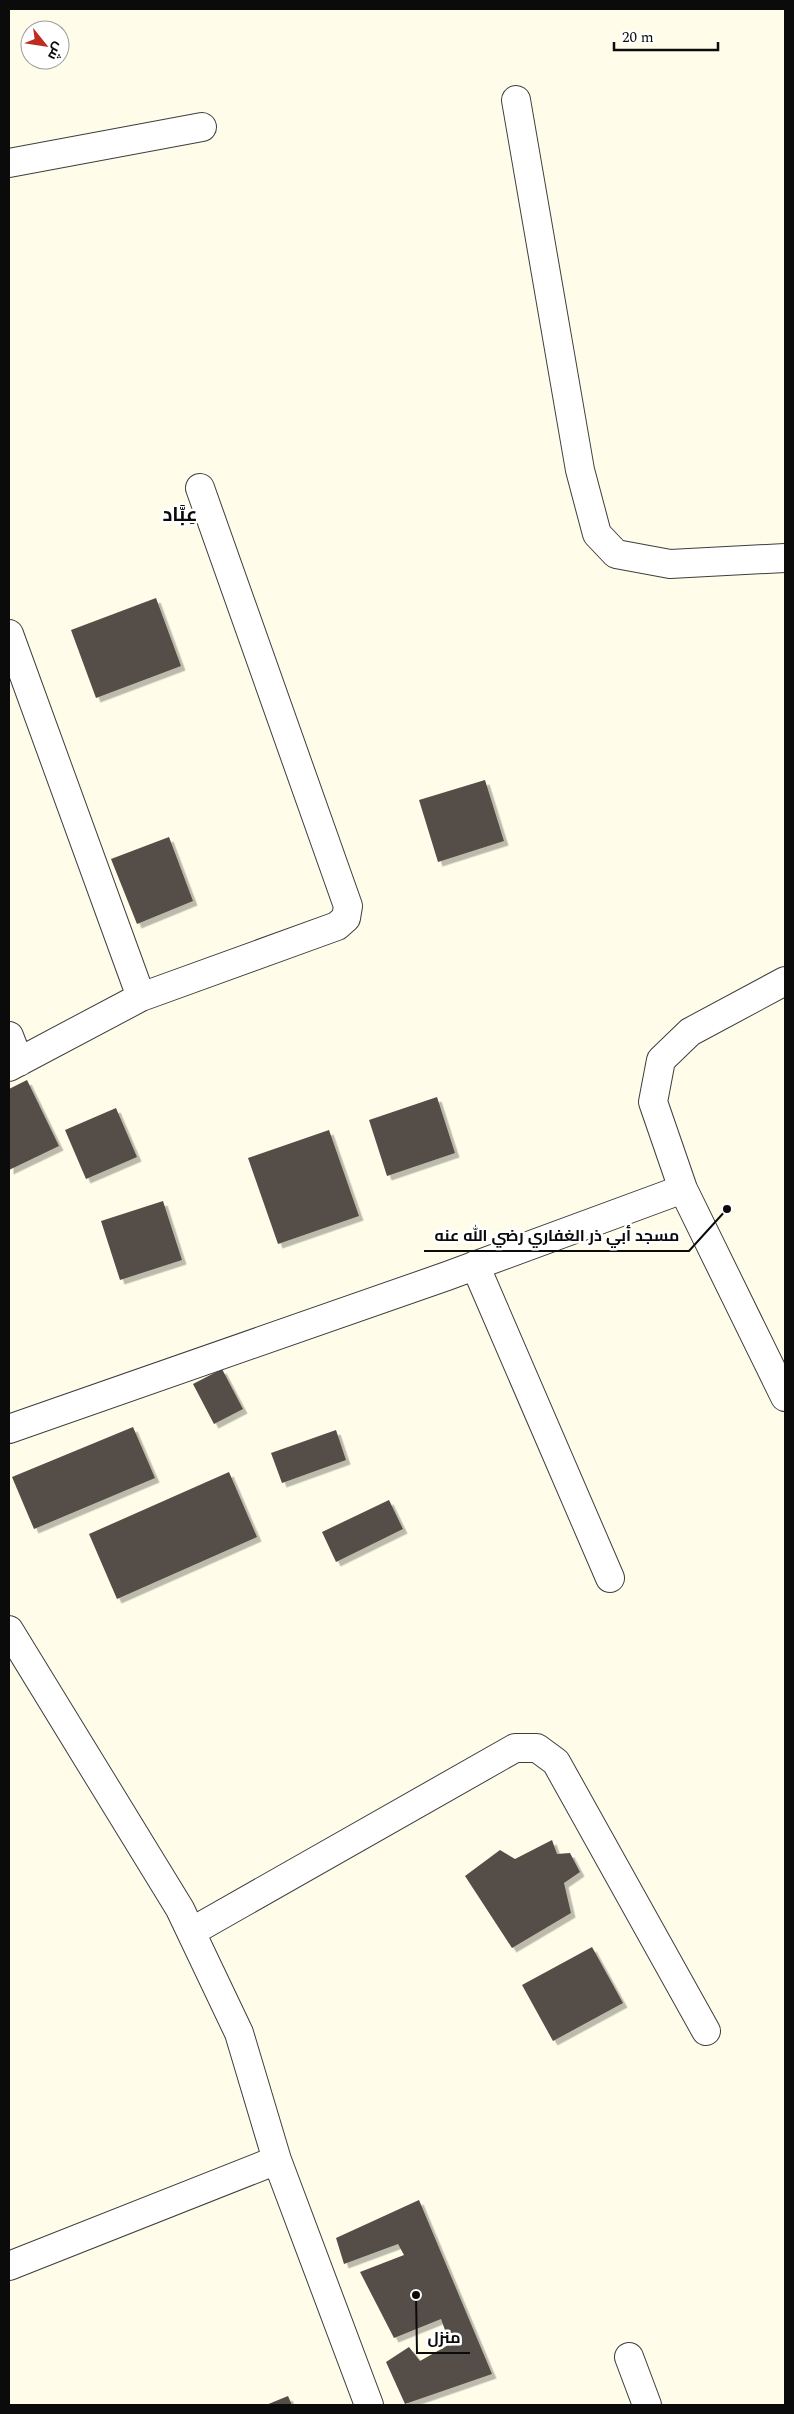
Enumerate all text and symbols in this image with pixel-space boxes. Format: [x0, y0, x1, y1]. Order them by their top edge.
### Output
north arrow [20, 20, 70, 70]
scale bar [614, 20, 718, 52]
text: 20 m [622, 26, 654, 49]
text: ش [42, 38, 69, 64]
district label: عِبَّاد [162, 500, 198, 530]
callout: مسجد أبي ذر الغفاري رضي الله عنه [424, 1220, 689, 1251]
text: مسجد أبي ذر الغفاري رضي الله عنه [435, 1224, 679, 1248]
callout: منزل [417, 2322, 470, 2353]
text: منزل [427, 2326, 461, 2350]

